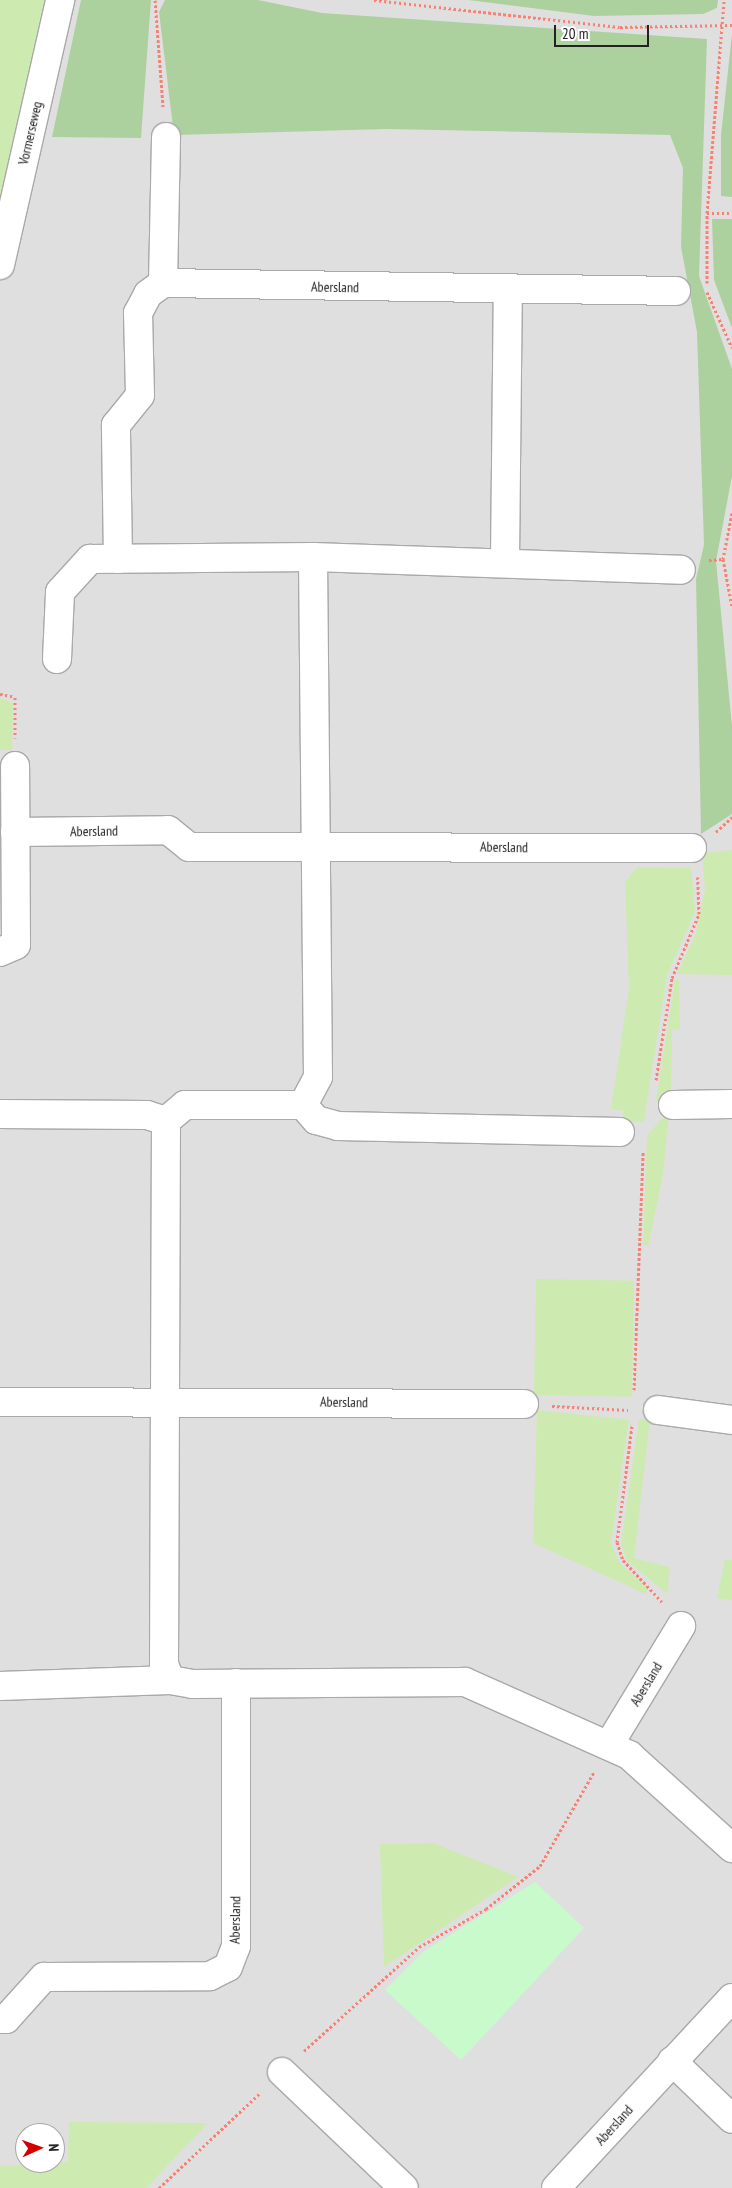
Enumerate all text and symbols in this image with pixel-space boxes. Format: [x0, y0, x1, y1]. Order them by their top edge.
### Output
scale bar [557, 15, 652, 47]
text: 20 m [562, 24, 588, 43]
street label: Vormerseweg [15, 100, 45, 166]
street label: Abersland [311, 278, 359, 296]
street label: Abersland [70, 822, 118, 840]
street label: Abersland [480, 838, 528, 856]
street label: Abersland [320, 1393, 368, 1411]
street label: Abersland [626, 1659, 666, 1709]
street label: Abersland [226, 1896, 244, 1944]
street label: Abersland [592, 2101, 636, 2149]
north arrow [15, 2123, 65, 2173]
text: N [45, 2143, 63, 2152]

